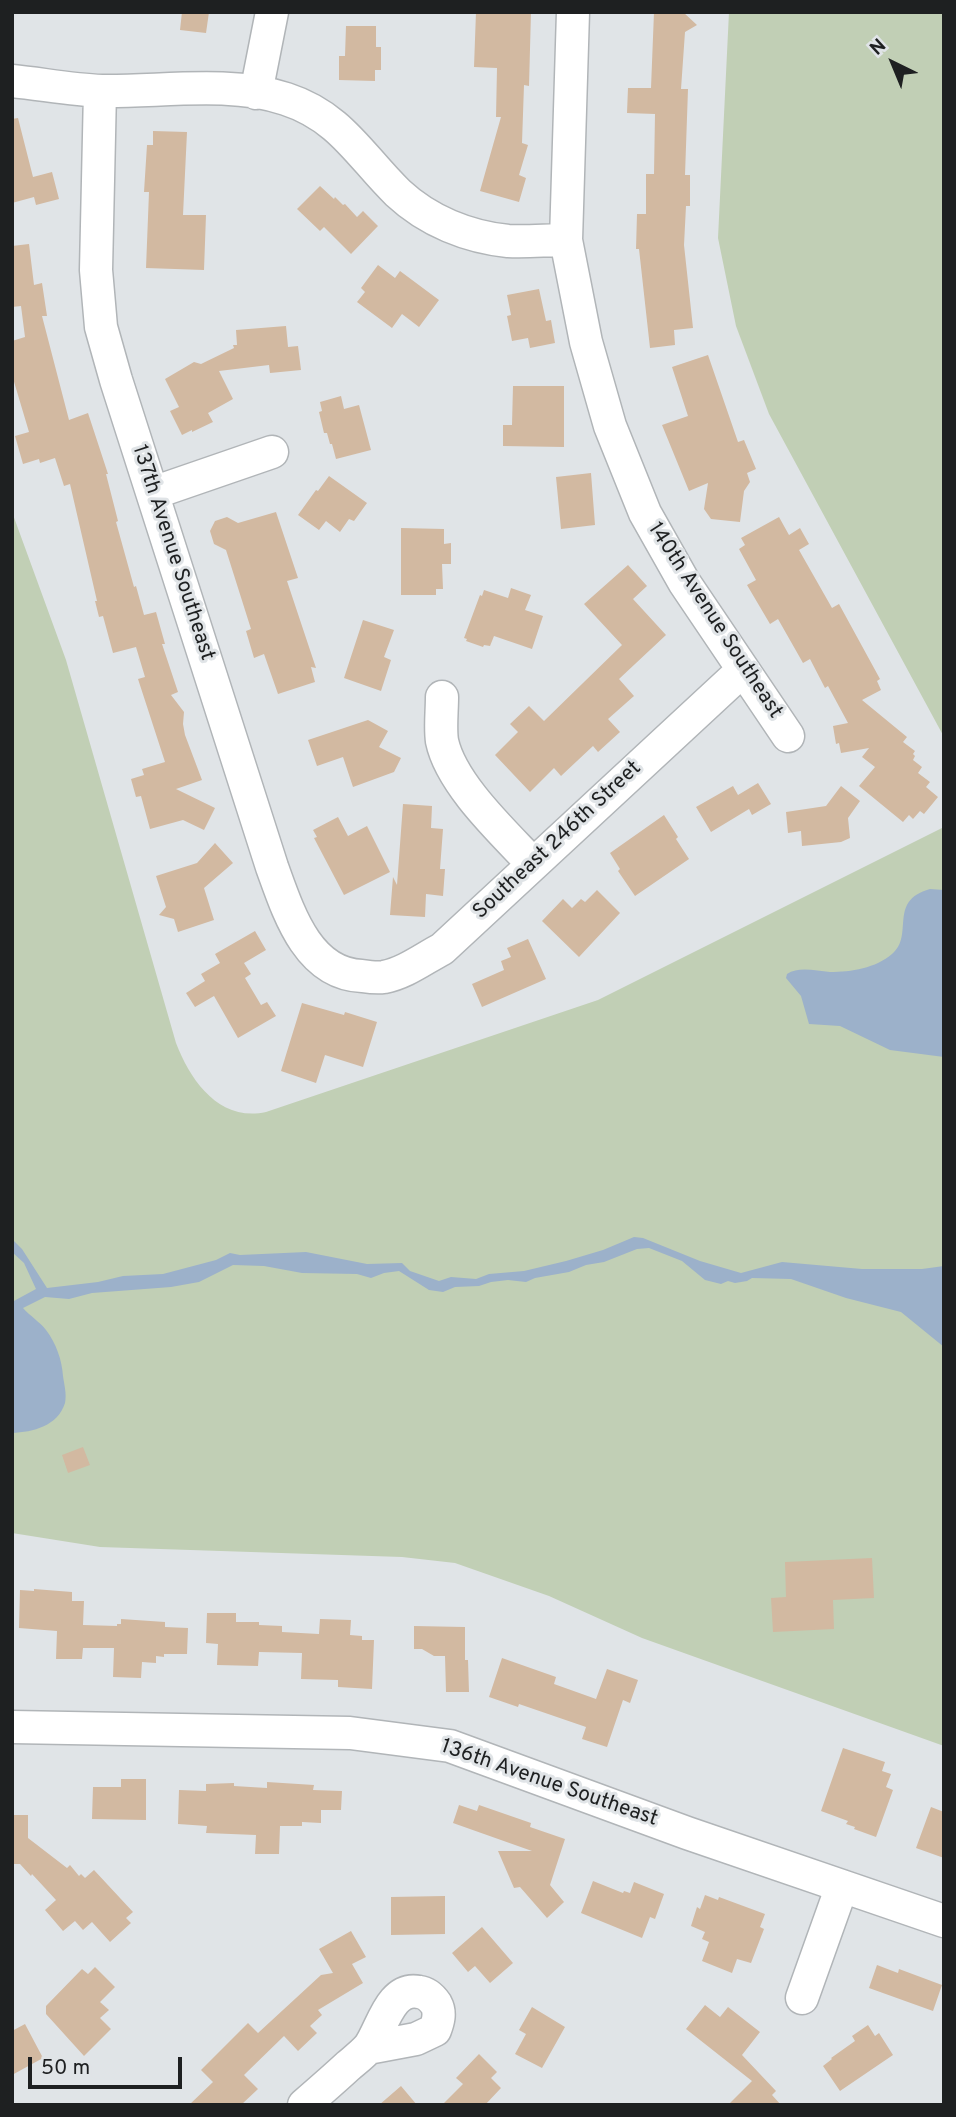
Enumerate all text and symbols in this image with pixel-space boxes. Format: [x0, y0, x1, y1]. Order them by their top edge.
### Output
north arrow [858, 28, 928, 98]
text: N [866, 34, 892, 61]
street label: 137th Avenue Southeast [125, 442, 219, 664]
street label: 140th Avenue Southeast [641, 518, 787, 724]
street label: Southeast 246th Street [469, 757, 647, 925]
street label: 136th Avenue Southeast [437, 1735, 661, 1833]
scale bar [32, 2044, 186, 2088]
text: 50 m [41, 2055, 90, 2082]

